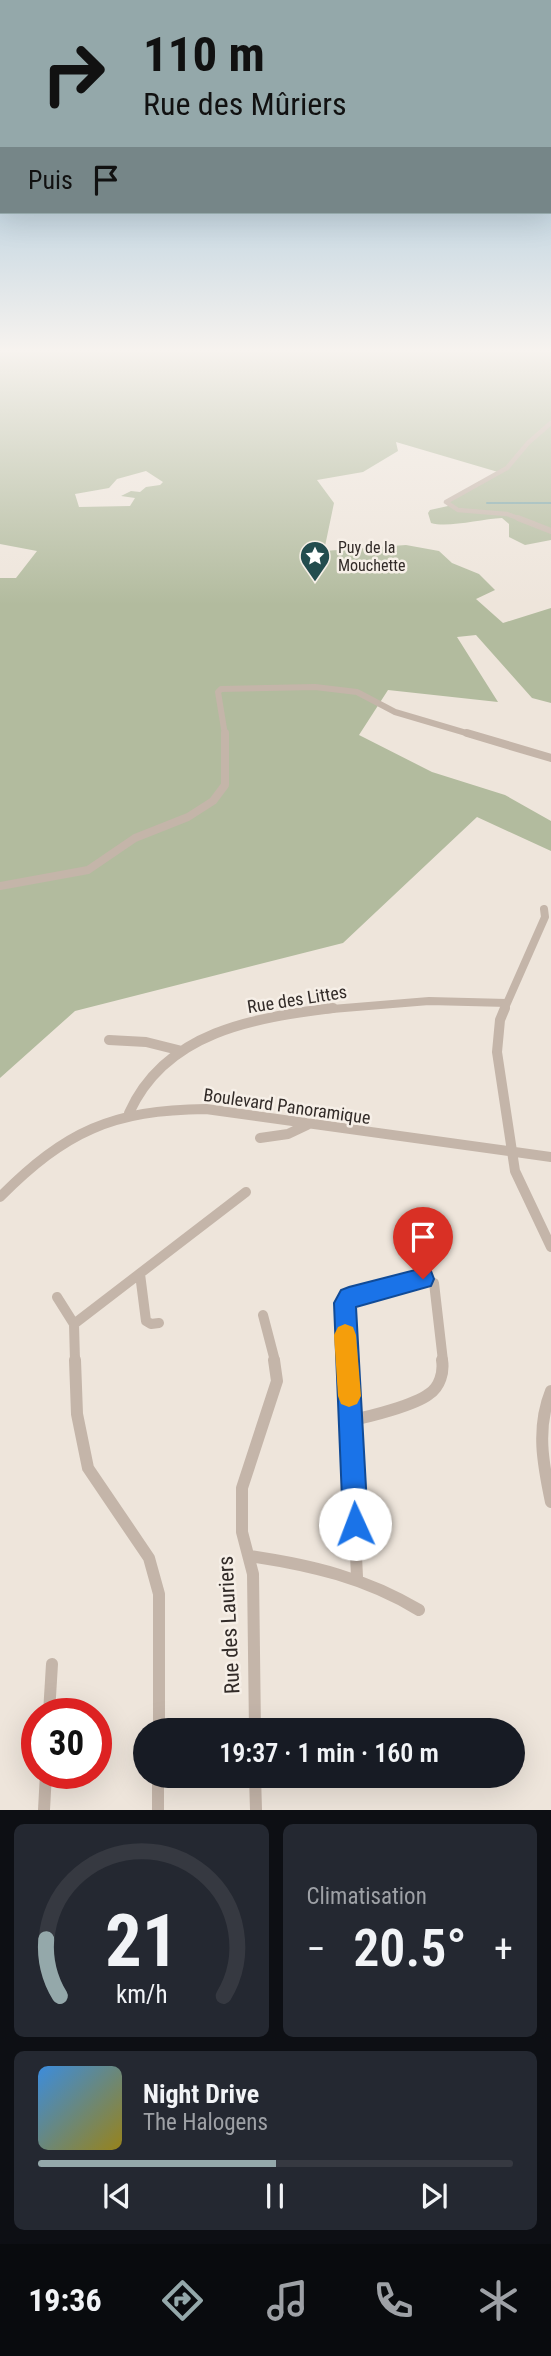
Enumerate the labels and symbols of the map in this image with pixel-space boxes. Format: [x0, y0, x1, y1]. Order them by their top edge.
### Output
place label: Puy de la Mouchette [338, 538, 405, 575]
place icon: Puy de la Mouchette [298, 539, 332, 583]
street label: Rue des Littes [246, 981, 348, 1017]
street label: Boulevard Panoramique [202, 1084, 372, 1128]
pin [393, 1207, 453, 1279]
position arrow [318, 1487, 392, 1561]
street label: Rue des Lauriers [213, 1556, 245, 1694]
speed limit sign: 30 [21, 1698, 112, 1789]

